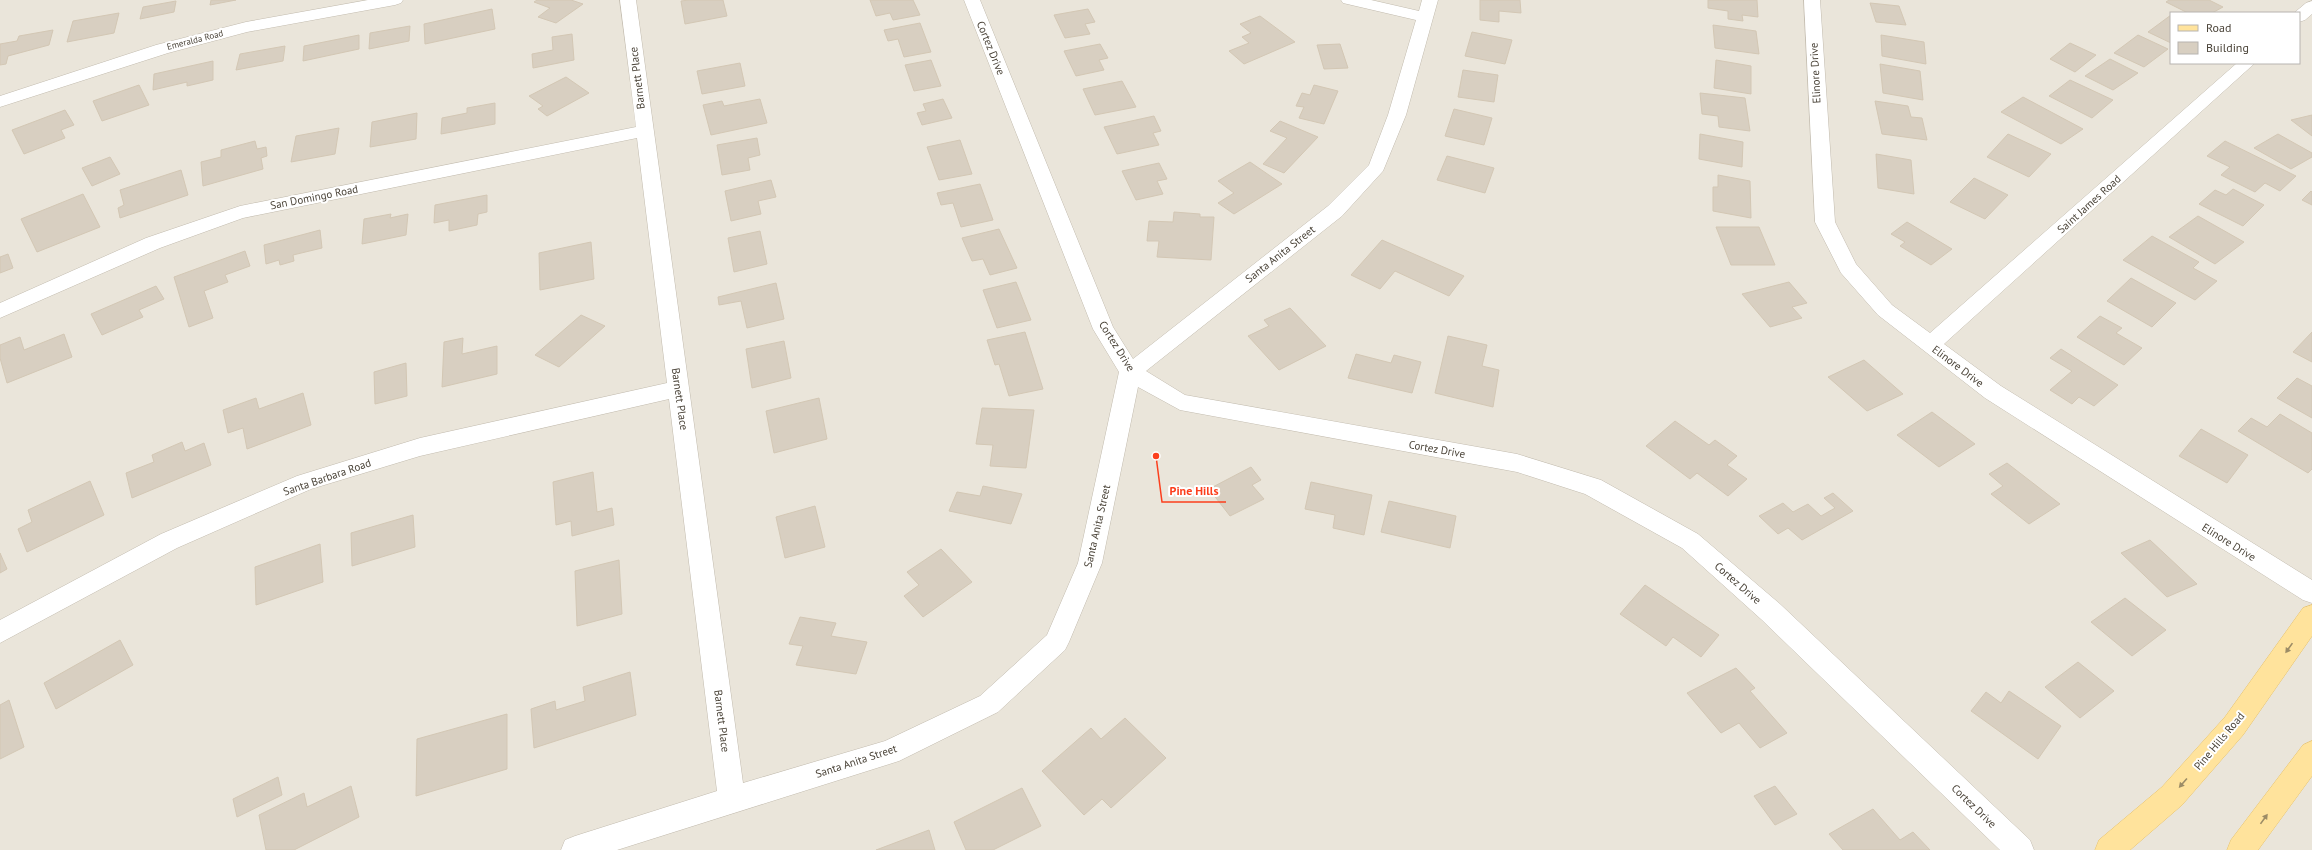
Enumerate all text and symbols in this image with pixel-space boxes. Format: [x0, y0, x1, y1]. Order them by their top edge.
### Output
legend [2170, 12, 2300, 64]
street label: Cortez Drive [974, 19, 1008, 77]
text: Road [2206, 20, 2231, 35]
street label: Emeralda Road [166, 27, 224, 52]
text: Building [2206, 40, 2249, 55]
street label: Elinore Drive [1806, 42, 1824, 104]
street label: Barnett Place [626, 46, 648, 110]
street label: Saint James Road [2054, 172, 2124, 236]
street label: San Domingo Road [269, 182, 359, 212]
street label: Santa Anita Street [1242, 222, 1318, 286]
street label: Cortez Drive [1096, 318, 1138, 374]
street label: Elinore Drive [1929, 342, 1987, 390]
street label: Barnett Place [669, 367, 691, 431]
street label: Cortez Drive [1408, 437, 1467, 461]
street label: Santa Barbara Road [281, 455, 373, 499]
callout: Pine Hills [1162, 478, 1226, 502]
street label: Santa Anita Street [1081, 483, 1113, 569]
text: Pine Hills [1170, 483, 1218, 498]
street label: Elinore Drive [2199, 520, 2259, 564]
street label: Cortez Drive [1712, 559, 1764, 607]
one-way arrow [2285, 643, 2293, 654]
street label: Barnett Place [711, 689, 733, 753]
street label: Pine Hills Road [2191, 709, 2247, 773]
street label: Santa Anita Street [814, 741, 899, 781]
one-way arrow [2179, 778, 2188, 789]
street label: Cortez Drive [1949, 781, 2000, 831]
one-way arrow [2260, 813, 2269, 824]

